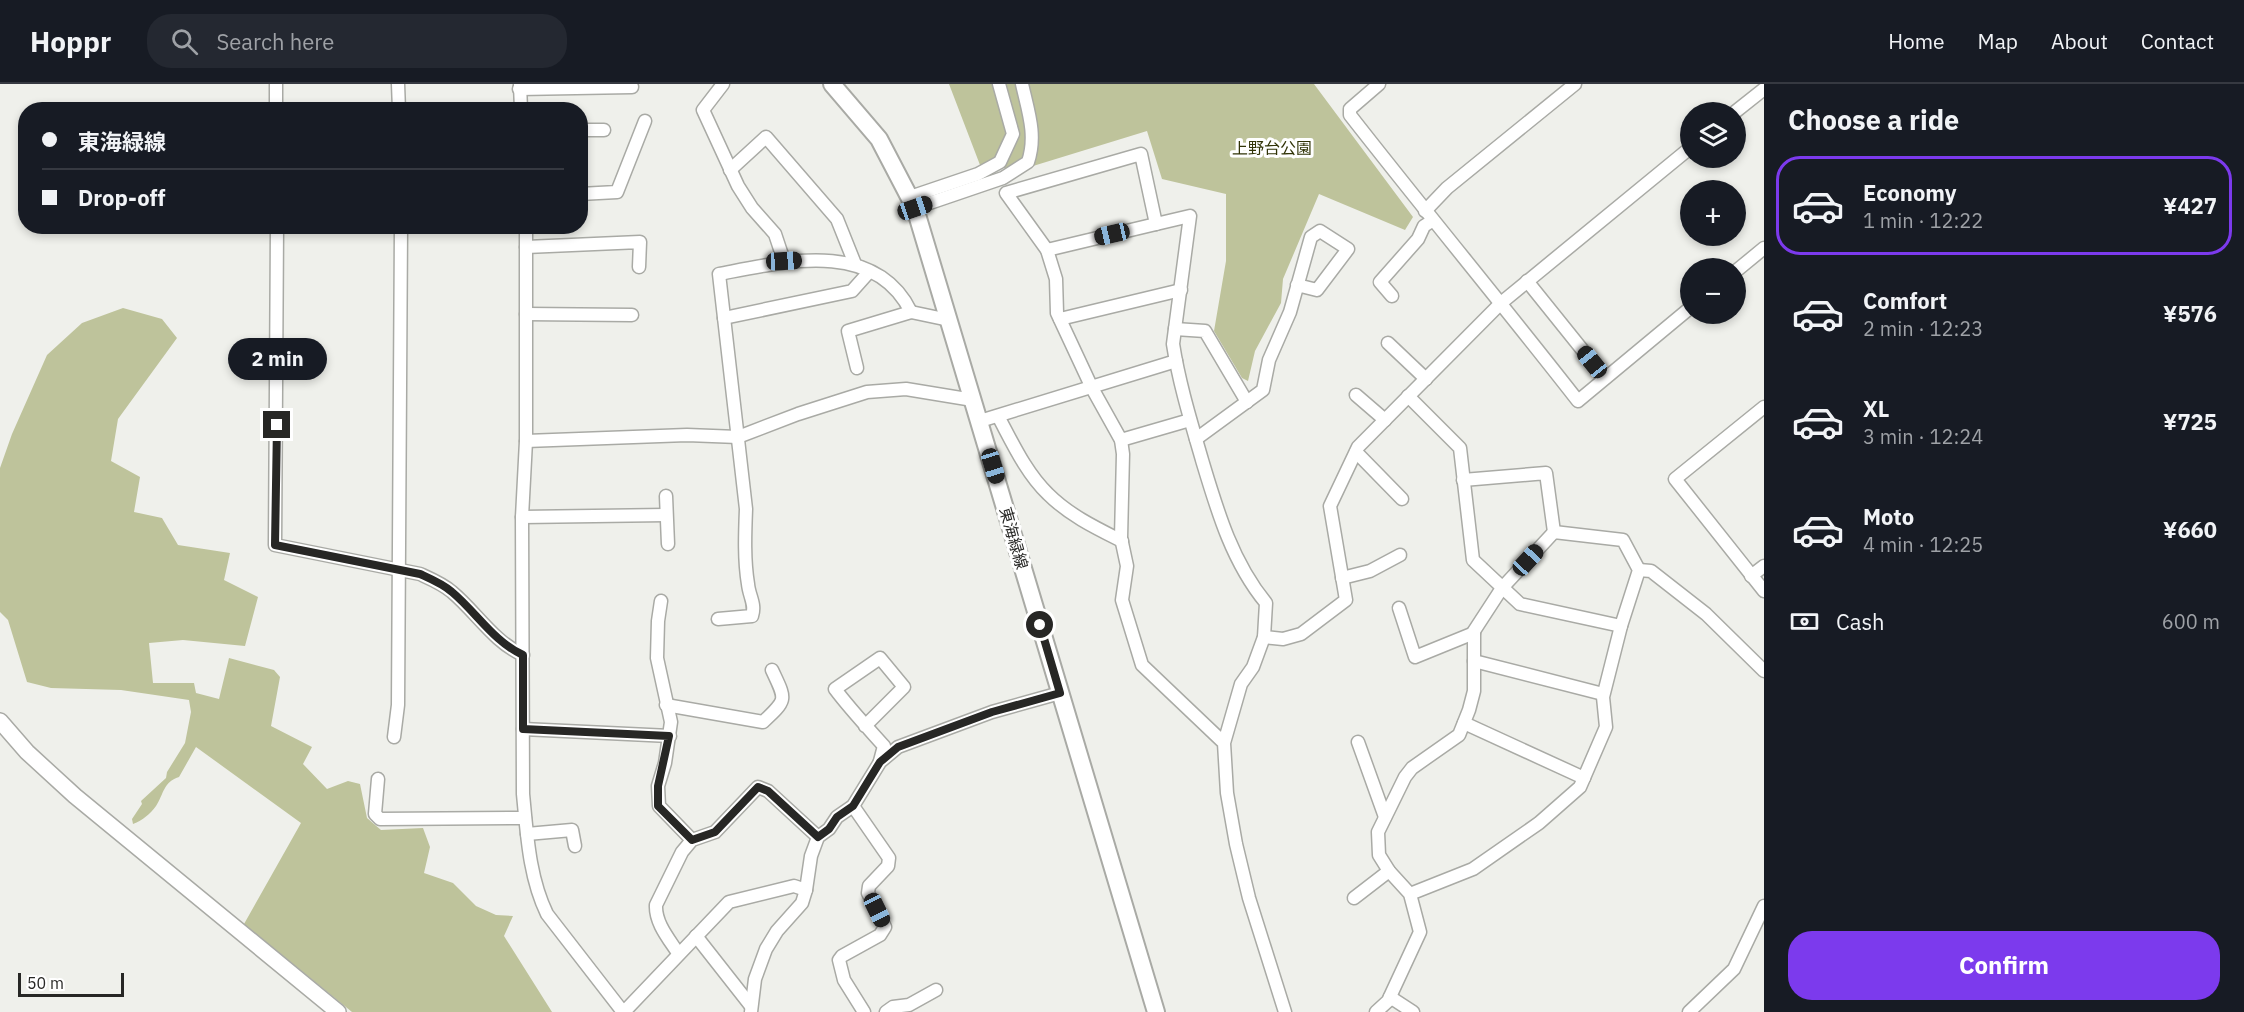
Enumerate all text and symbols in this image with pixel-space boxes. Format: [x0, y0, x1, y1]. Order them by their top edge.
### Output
search box [147, 14, 567, 68]
text: Hoppr [30, 23, 111, 60]
icon: search [168, 25, 201, 58]
text: Search here [216, 27, 334, 56]
text: Home [1888, 27, 1945, 55]
text: Map [1978, 27, 2018, 55]
text: About [2051, 27, 2108, 55]
text: Contact [2141, 27, 2214, 55]
map controls [1680, 102, 1746, 324]
button: layers [1680, 102, 1746, 168]
text: Choose a ride [1788, 102, 1959, 137]
text: 東海緑線 [78, 127, 166, 156]
park label: 上野台公園 [1232, 138, 1312, 158]
text: Economy [1863, 178, 1957, 207]
icon: car [1791, 179, 1845, 233]
button: + [1680, 180, 1746, 246]
text: Drop-off [78, 183, 165, 212]
text: ¥427 [2163, 191, 2217, 220]
car [895, 194, 935, 222]
text: 1 min · 12:22 [1863, 207, 1983, 234]
car [1092, 221, 1132, 247]
car [766, 251, 802, 271]
button: − [1680, 258, 1746, 324]
text: Comfort [1863, 286, 1947, 315]
icon: car [1791, 287, 1845, 341]
text: ¥576 [2163, 299, 2217, 328]
text: 2 min · 12:23 [1863, 315, 1983, 342]
callout: 2 min [228, 338, 326, 380]
car [1574, 342, 1610, 382]
text: 2 min [251, 345, 304, 372]
text: XL [1863, 394, 1889, 423]
icon: car [1791, 395, 1845, 449]
text: ¥725 [2163, 407, 2217, 436]
route end [263, 411, 290, 438]
text: 3 min · 12:24 [1863, 423, 1983, 450]
car [979, 446, 1007, 486]
text: Moto [1863, 502, 1914, 531]
icon: car [1791, 503, 1845, 557]
street label: 東海緑線 [996, 504, 1032, 572]
text: ¥660 [2163, 515, 2217, 544]
text: 4 min · 12:25 [1863, 531, 1983, 558]
car [1509, 541, 1547, 579]
icon: cash [1788, 605, 1821, 638]
text: Cash [1836, 607, 1885, 636]
text: 600 m [2162, 608, 2220, 635]
route start [1026, 611, 1053, 638]
car [861, 890, 893, 930]
button: Confirm [1788, 931, 2220, 1000]
scale bar [18, 970, 124, 998]
text: 50 m [27, 973, 64, 993]

